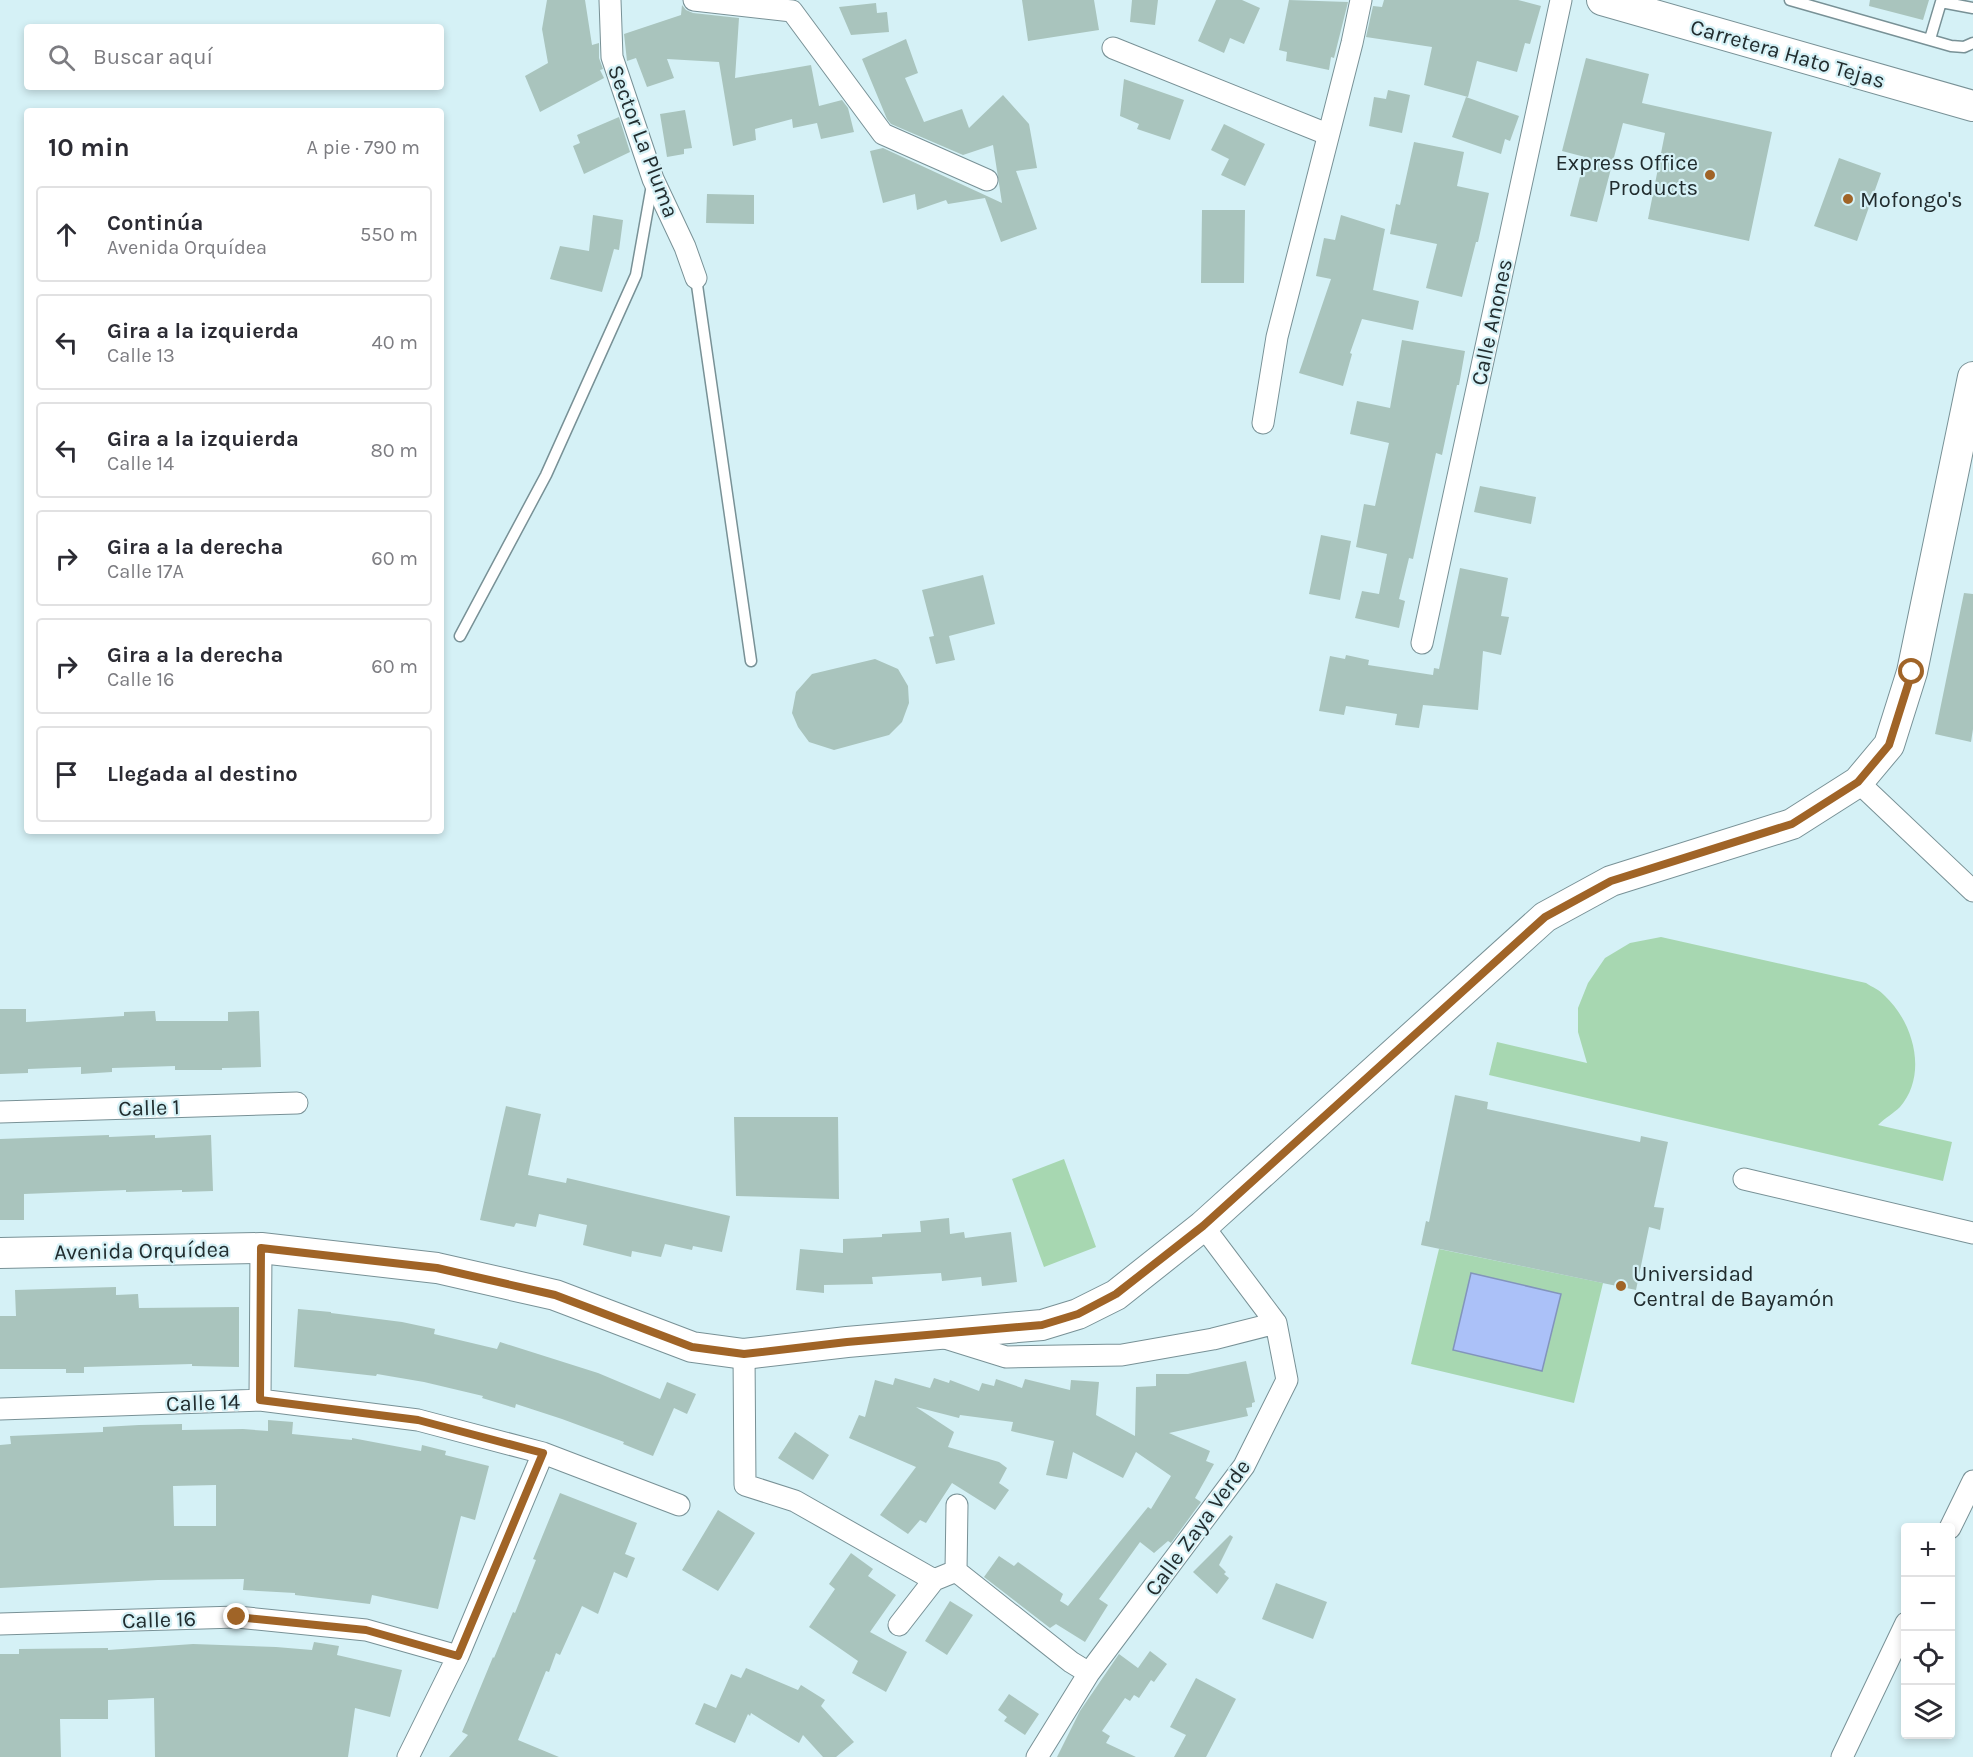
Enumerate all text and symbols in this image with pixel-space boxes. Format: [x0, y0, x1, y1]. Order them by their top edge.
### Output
street label: Carretera Hato Tejas [1687, 14, 1888, 94]
search box [24, 24, 444, 90]
icon: search [45, 41, 78, 74]
text: Buscar aquí [93, 44, 213, 70]
street label: Sector La Pluma [602, 61, 684, 221]
text: 10 min [48, 132, 130, 163]
text: A pie · 790 m [306, 136, 420, 159]
place label: Express Office Products [1555, 150, 1698, 201]
marker: Express Office Products [1703, 168, 1717, 182]
place label: Mofongo's [1860, 187, 1962, 213]
marker: Mofongo's [1841, 192, 1855, 206]
text: Continúa [107, 210, 203, 236]
icon: ahead [50, 218, 83, 251]
text: 550 m [360, 223, 418, 246]
text: Avenida Orquídea [107, 236, 267, 259]
street label: Calle Anones [1466, 257, 1518, 388]
text: Gira a la izquierda [107, 318, 299, 344]
icon: left [50, 326, 83, 359]
text: 40 m [372, 331, 418, 354]
text: Calle 13 [107, 344, 175, 367]
text: Gira a la izquierda [107, 426, 299, 452]
icon: left [50, 434, 83, 467]
text: 80 m [370, 439, 418, 462]
text: Calle 14 [107, 452, 174, 475]
text: Gira a la derecha [107, 534, 283, 560]
icon: right [50, 542, 83, 575]
text: 60 m [371, 547, 418, 570]
text: Calle 17A [107, 560, 184, 583]
text: Gira a la derecha [107, 642, 283, 668]
icon: right [50, 650, 83, 683]
text: 60 m [371, 655, 418, 678]
route start [1898, 658, 1924, 684]
text: Calle 16 [107, 668, 175, 691]
icon: arrive [50, 758, 83, 791]
text: Llegada al destino [107, 761, 298, 787]
street label: Calle 1 [118, 1094, 180, 1122]
street label: Avenida Orquídea [54, 1236, 230, 1266]
place label: Universidad Central de Bayamón [1633, 1261, 1834, 1312]
marker: Universidad Central de Bayamón [1614, 1279, 1628, 1293]
street label: Calle 14 [166, 1389, 240, 1417]
street label: Calle Zaya Verde [1140, 1454, 1256, 1601]
map controls [1901, 1523, 1955, 1739]
button: + [1901, 1523, 1955, 1577]
button: − [1901, 1577, 1955, 1631]
route end [223, 1603, 249, 1629]
street label: Calle 16 [121, 1606, 197, 1634]
button: locate [1901, 1631, 1955, 1685]
button: layers [1901, 1685, 1955, 1739]

